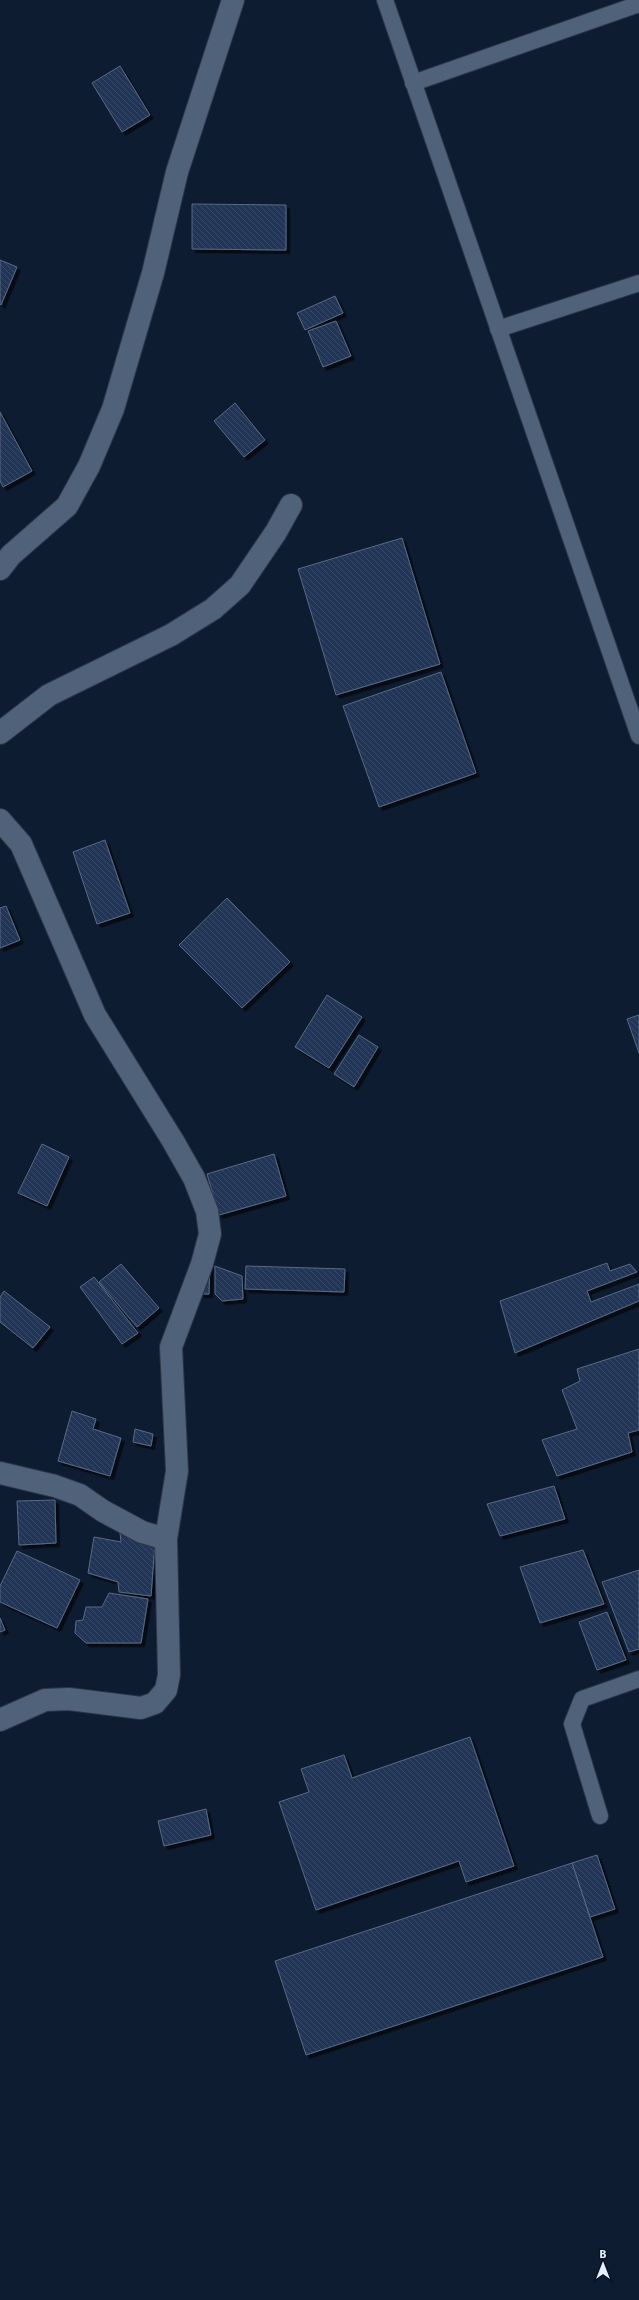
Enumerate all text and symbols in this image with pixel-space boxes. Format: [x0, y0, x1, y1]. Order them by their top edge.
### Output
north arrow [583, 2244, 623, 2284]
text: B [600, 2248, 607, 2261]

